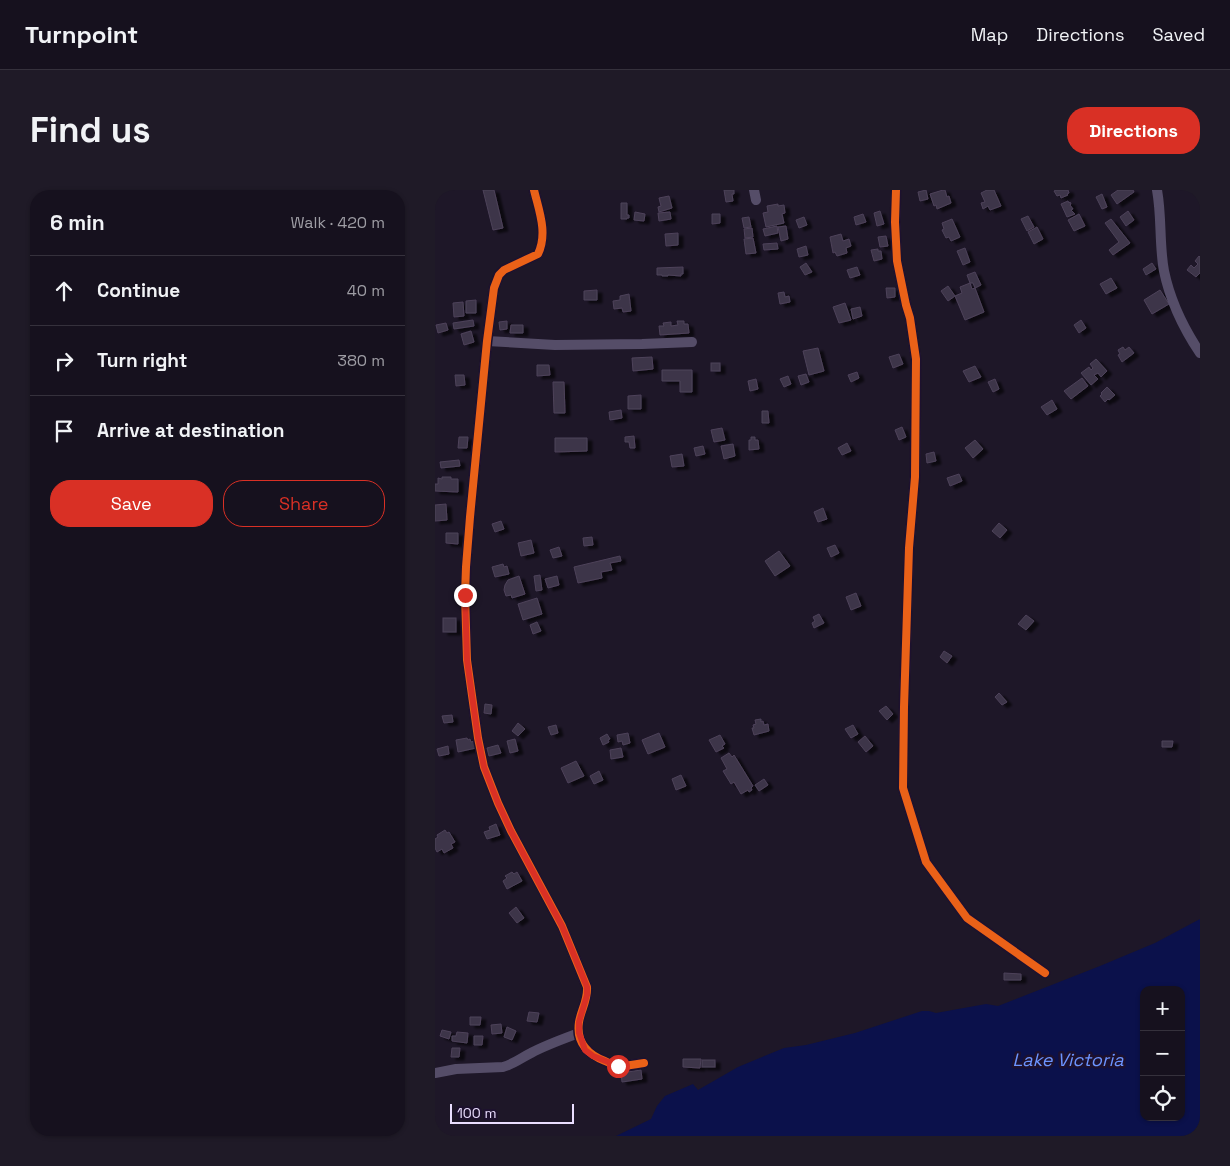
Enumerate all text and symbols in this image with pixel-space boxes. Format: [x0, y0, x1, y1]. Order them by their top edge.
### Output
text: Turnpoint [25, 19, 138, 50]
text: Map [971, 23, 1008, 46]
text: Directions [1036, 23, 1125, 46]
text: Saved [1153, 23, 1205, 46]
button: Directions [1067, 107, 1200, 154]
text: Find us [30, 108, 151, 152]
text: 6 min [50, 209, 105, 236]
text: Walk · 420 m [290, 212, 385, 233]
icon: ahead [50, 277, 78, 305]
text: Continue [97, 278, 180, 303]
text: 40 m [347, 280, 385, 301]
icon: right [50, 347, 78, 375]
text: Turn right [97, 348, 187, 373]
text: 380 m [337, 350, 385, 371]
icon: arrive [50, 417, 78, 445]
text: Arrive at destination [97, 418, 285, 443]
button: Save [50, 480, 213, 527]
button: Share [223, 480, 385, 527]
route end [454, 584, 477, 607]
map controls [1140, 986, 1185, 1121]
button: + [1140, 986, 1185, 1031]
button: − [1140, 1031, 1185, 1076]
water label: Lake Victoria [1012, 1048, 1124, 1071]
route start [607, 1055, 630, 1078]
button: locate [1140, 1076, 1185, 1121]
scale bar [450, 1101, 574, 1124]
text: 100 m [457, 1104, 496, 1122]

